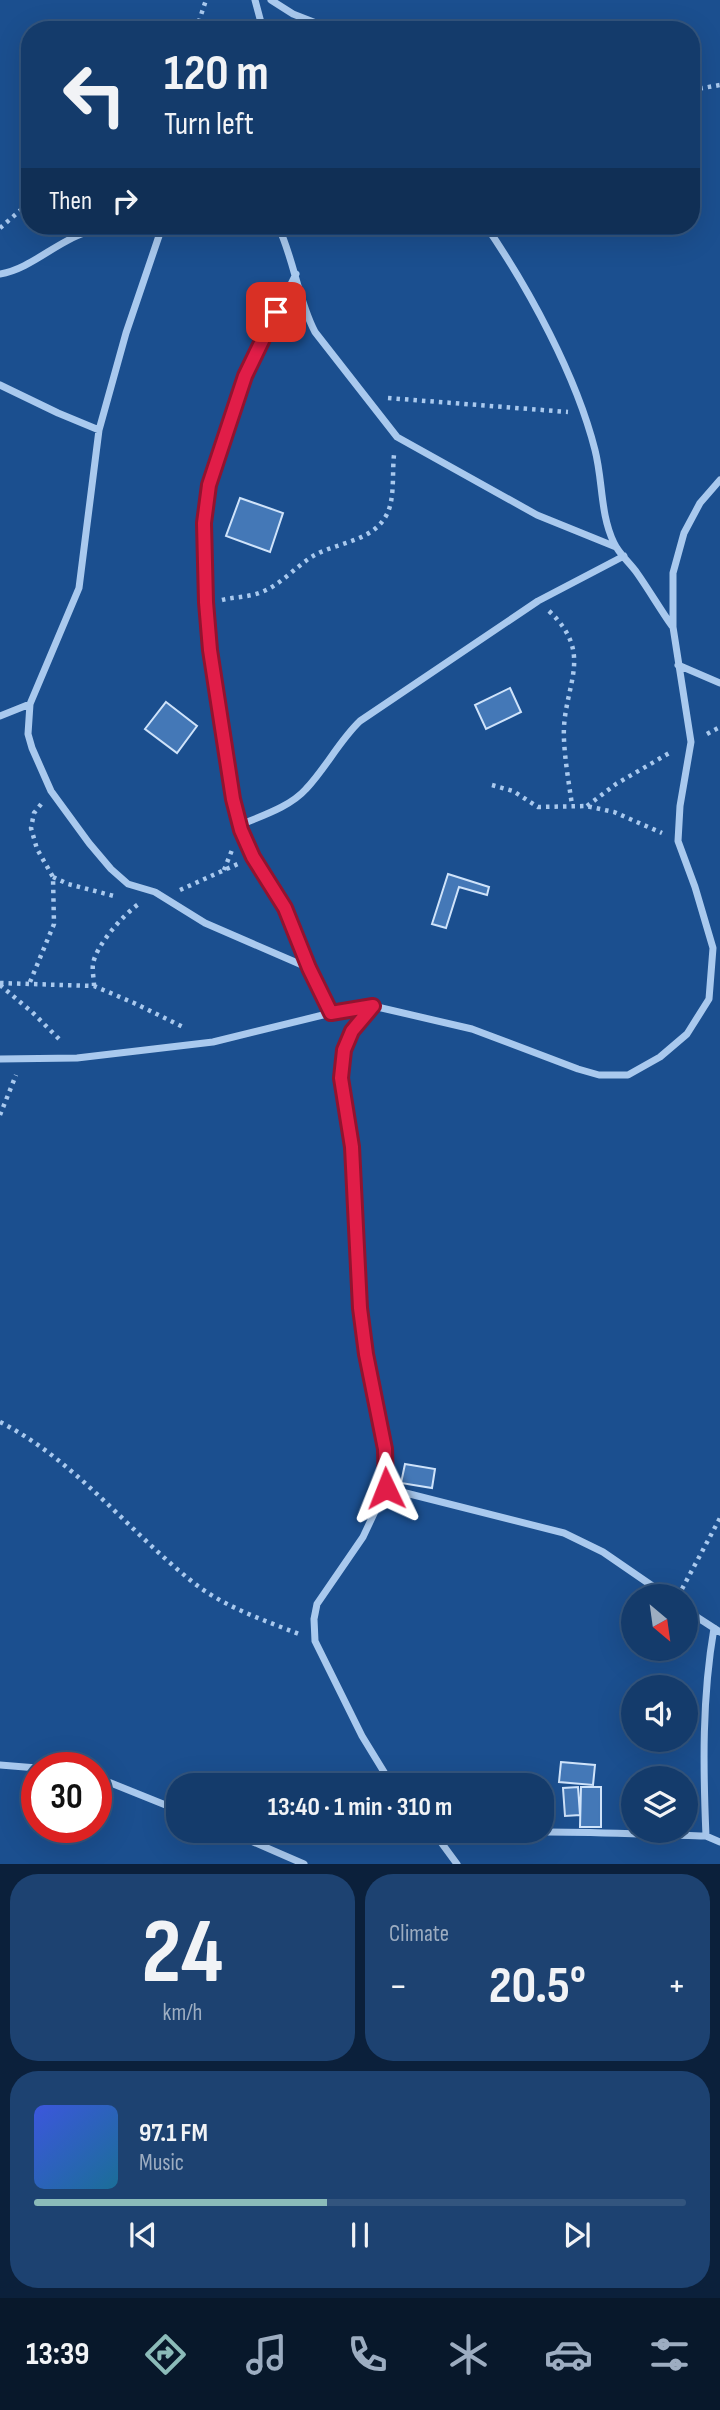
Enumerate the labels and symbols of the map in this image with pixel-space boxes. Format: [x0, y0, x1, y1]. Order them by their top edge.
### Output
pin [246, 282, 306, 342]
position arrow [349, 1451, 423, 1525]
north arrow [621, 1584, 698, 1661]
speed limit sign: 30 [21, 1752, 112, 1843]

